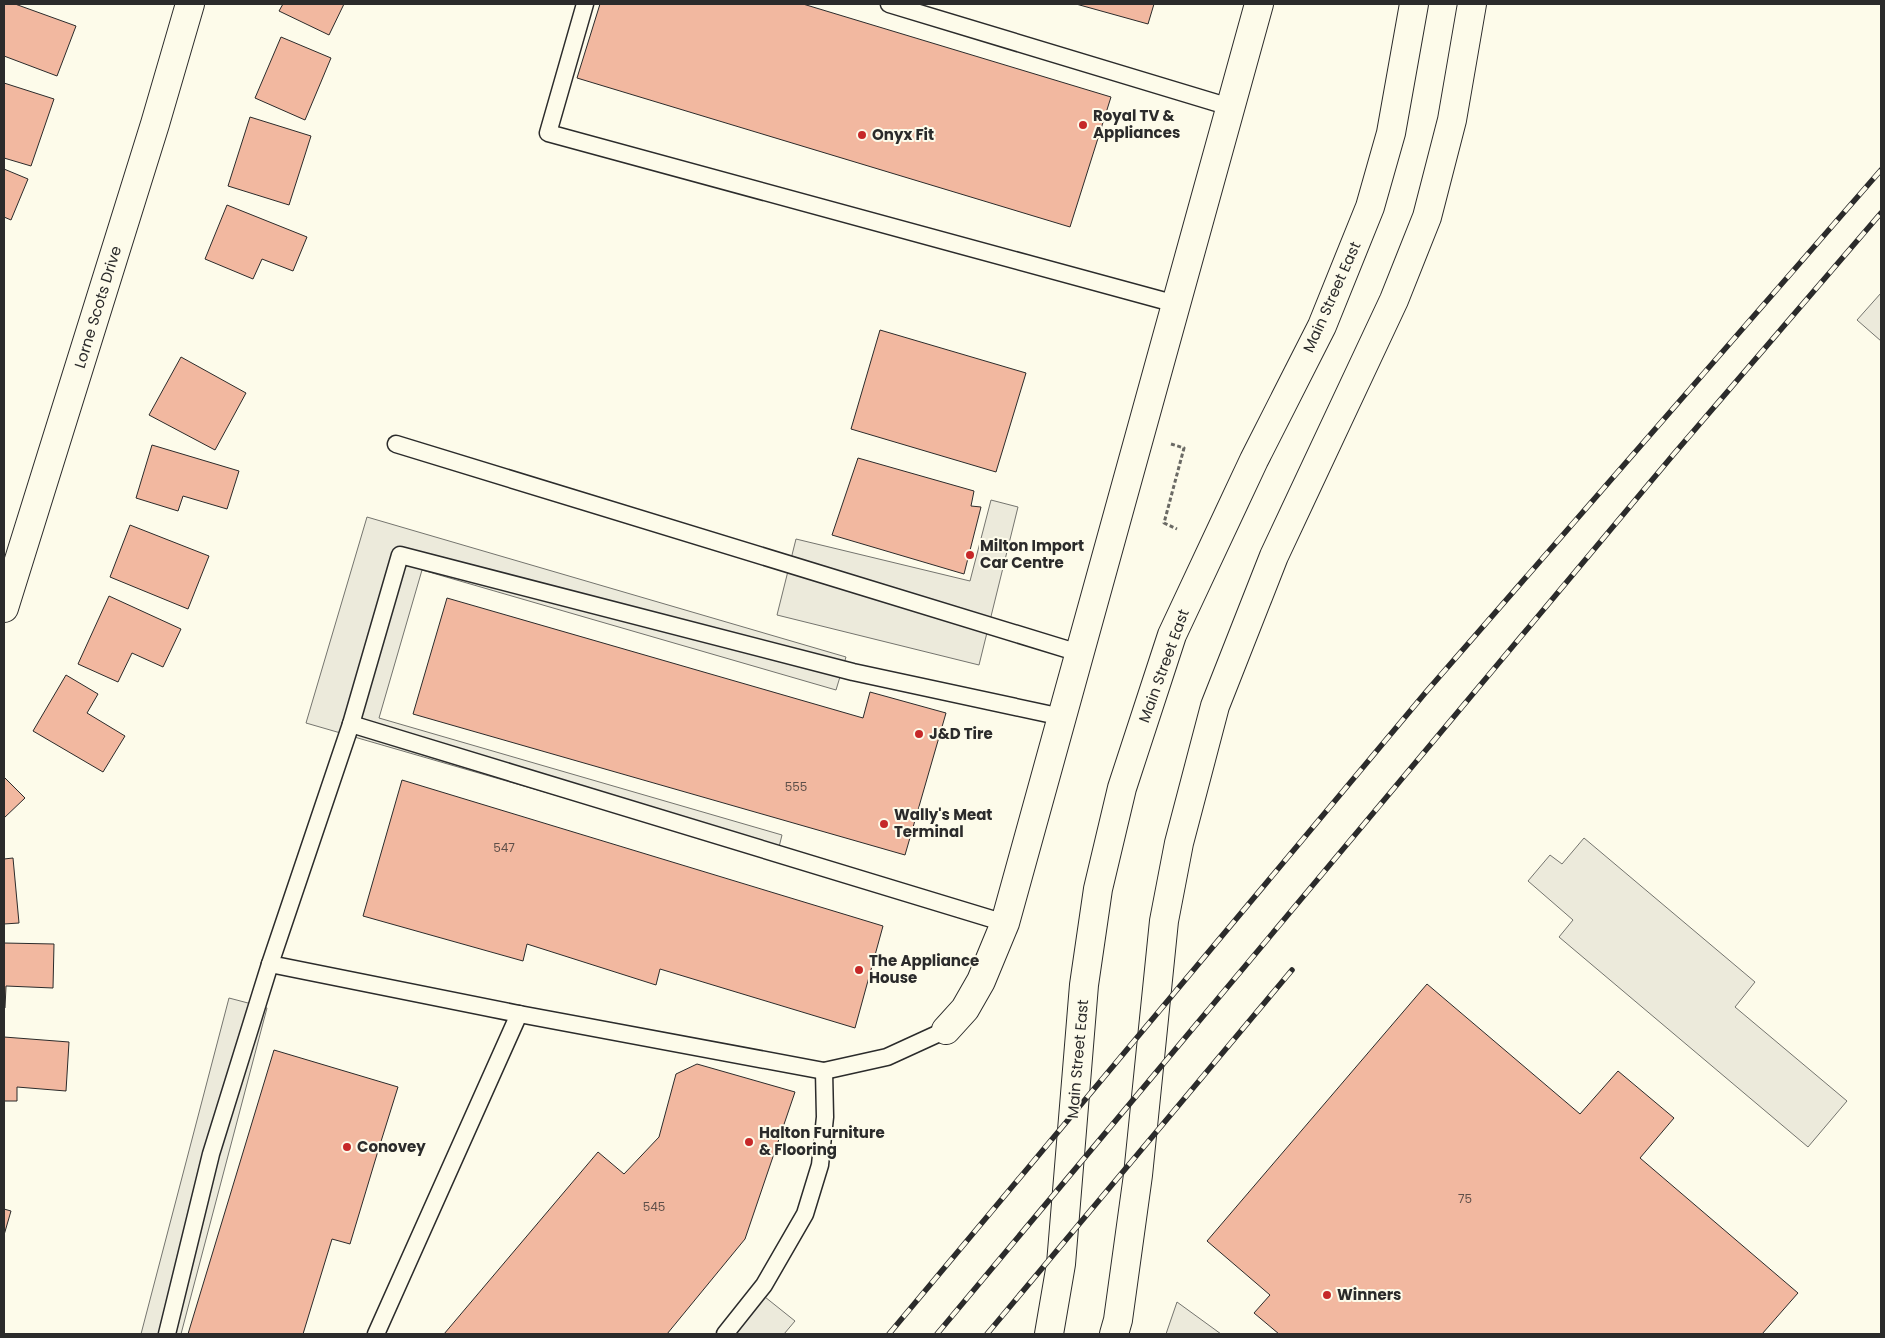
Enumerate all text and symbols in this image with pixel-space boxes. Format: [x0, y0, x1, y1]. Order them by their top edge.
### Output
place label: Royal TV & Appliances [1093, 105, 1180, 143]
marker: Royal TV & Appliances [1077, 119, 1089, 131]
place label: Onyx Fit [872, 124, 934, 145]
marker: Onyx Fit [856, 129, 868, 141]
street label: Main Street East [1298, 238, 1365, 356]
street label: Lorne Scots Drive [69, 243, 126, 371]
place label: Milton Import Car Centre [980, 535, 1084, 573]
marker: Milton Import Car Centre [964, 549, 976, 561]
street label: Main Street East [1133, 606, 1194, 726]
place label: J&D Tire [929, 723, 993, 744]
marker: J&D Tire [913, 728, 925, 740]
house number: 555 [785, 778, 807, 795]
place label: Wally's Meat Terminal [894, 804, 992, 842]
marker: Wally's Meat Terminal [878, 818, 890, 830]
house number: 547 [493, 839, 515, 856]
place label: The Appliance House [869, 950, 979, 988]
marker: The Appliance House [853, 964, 865, 976]
street label: Main Street East [1062, 999, 1093, 1119]
place label: Halton Furniture & Flooring [759, 1122, 885, 1160]
place label: Conovey [357, 1136, 426, 1157]
marker: Halton Furniture & Flooring [743, 1136, 755, 1148]
marker: Conovey [341, 1141, 353, 1153]
house number: 75 [1458, 1190, 1472, 1207]
house number: 545 [643, 1198, 665, 1215]
place label: Winners [1337, 1284, 1401, 1305]
marker: Winners [1321, 1289, 1333, 1301]

